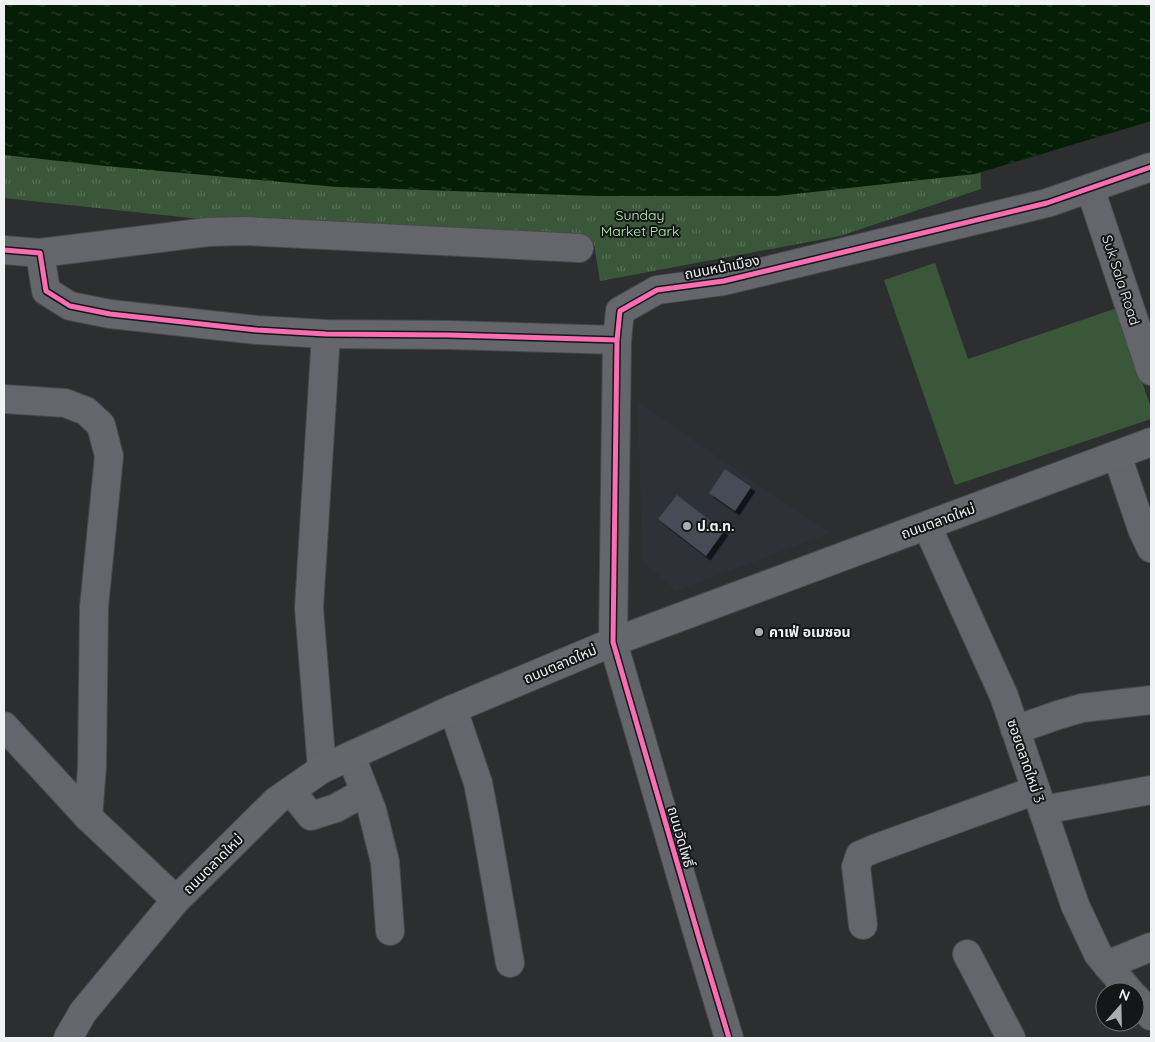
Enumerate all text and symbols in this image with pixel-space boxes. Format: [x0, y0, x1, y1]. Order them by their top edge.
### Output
park label: Sunday Market Park [601, 206, 679, 240]
street label: Suk Sala Road [1098, 233, 1144, 327]
street label: ถนนหน้าเมือง [683, 251, 761, 283]
street label: ถนนตลาดใหม่ [898, 499, 978, 543]
place label: ป.ต.ท. [697, 517, 735, 535]
marker: ป.ต.ท. [681, 520, 693, 532]
place label: คาเฟ่ อเมซอน [769, 623, 851, 641]
marker: คาเฟ่ อเมซอน [753, 626, 765, 638]
street label: ถนนตลาดใหม่ [521, 641, 599, 687]
street label: ซอยตลาดใหม่ 3 [1003, 717, 1049, 805]
street label: ถนนวัดโพธิ์ [664, 804, 698, 870]
street label: ถนนตลาดใหม่ [179, 830, 247, 898]
north arrow [1095, 982, 1145, 1032]
text: N [1117, 985, 1132, 1005]

